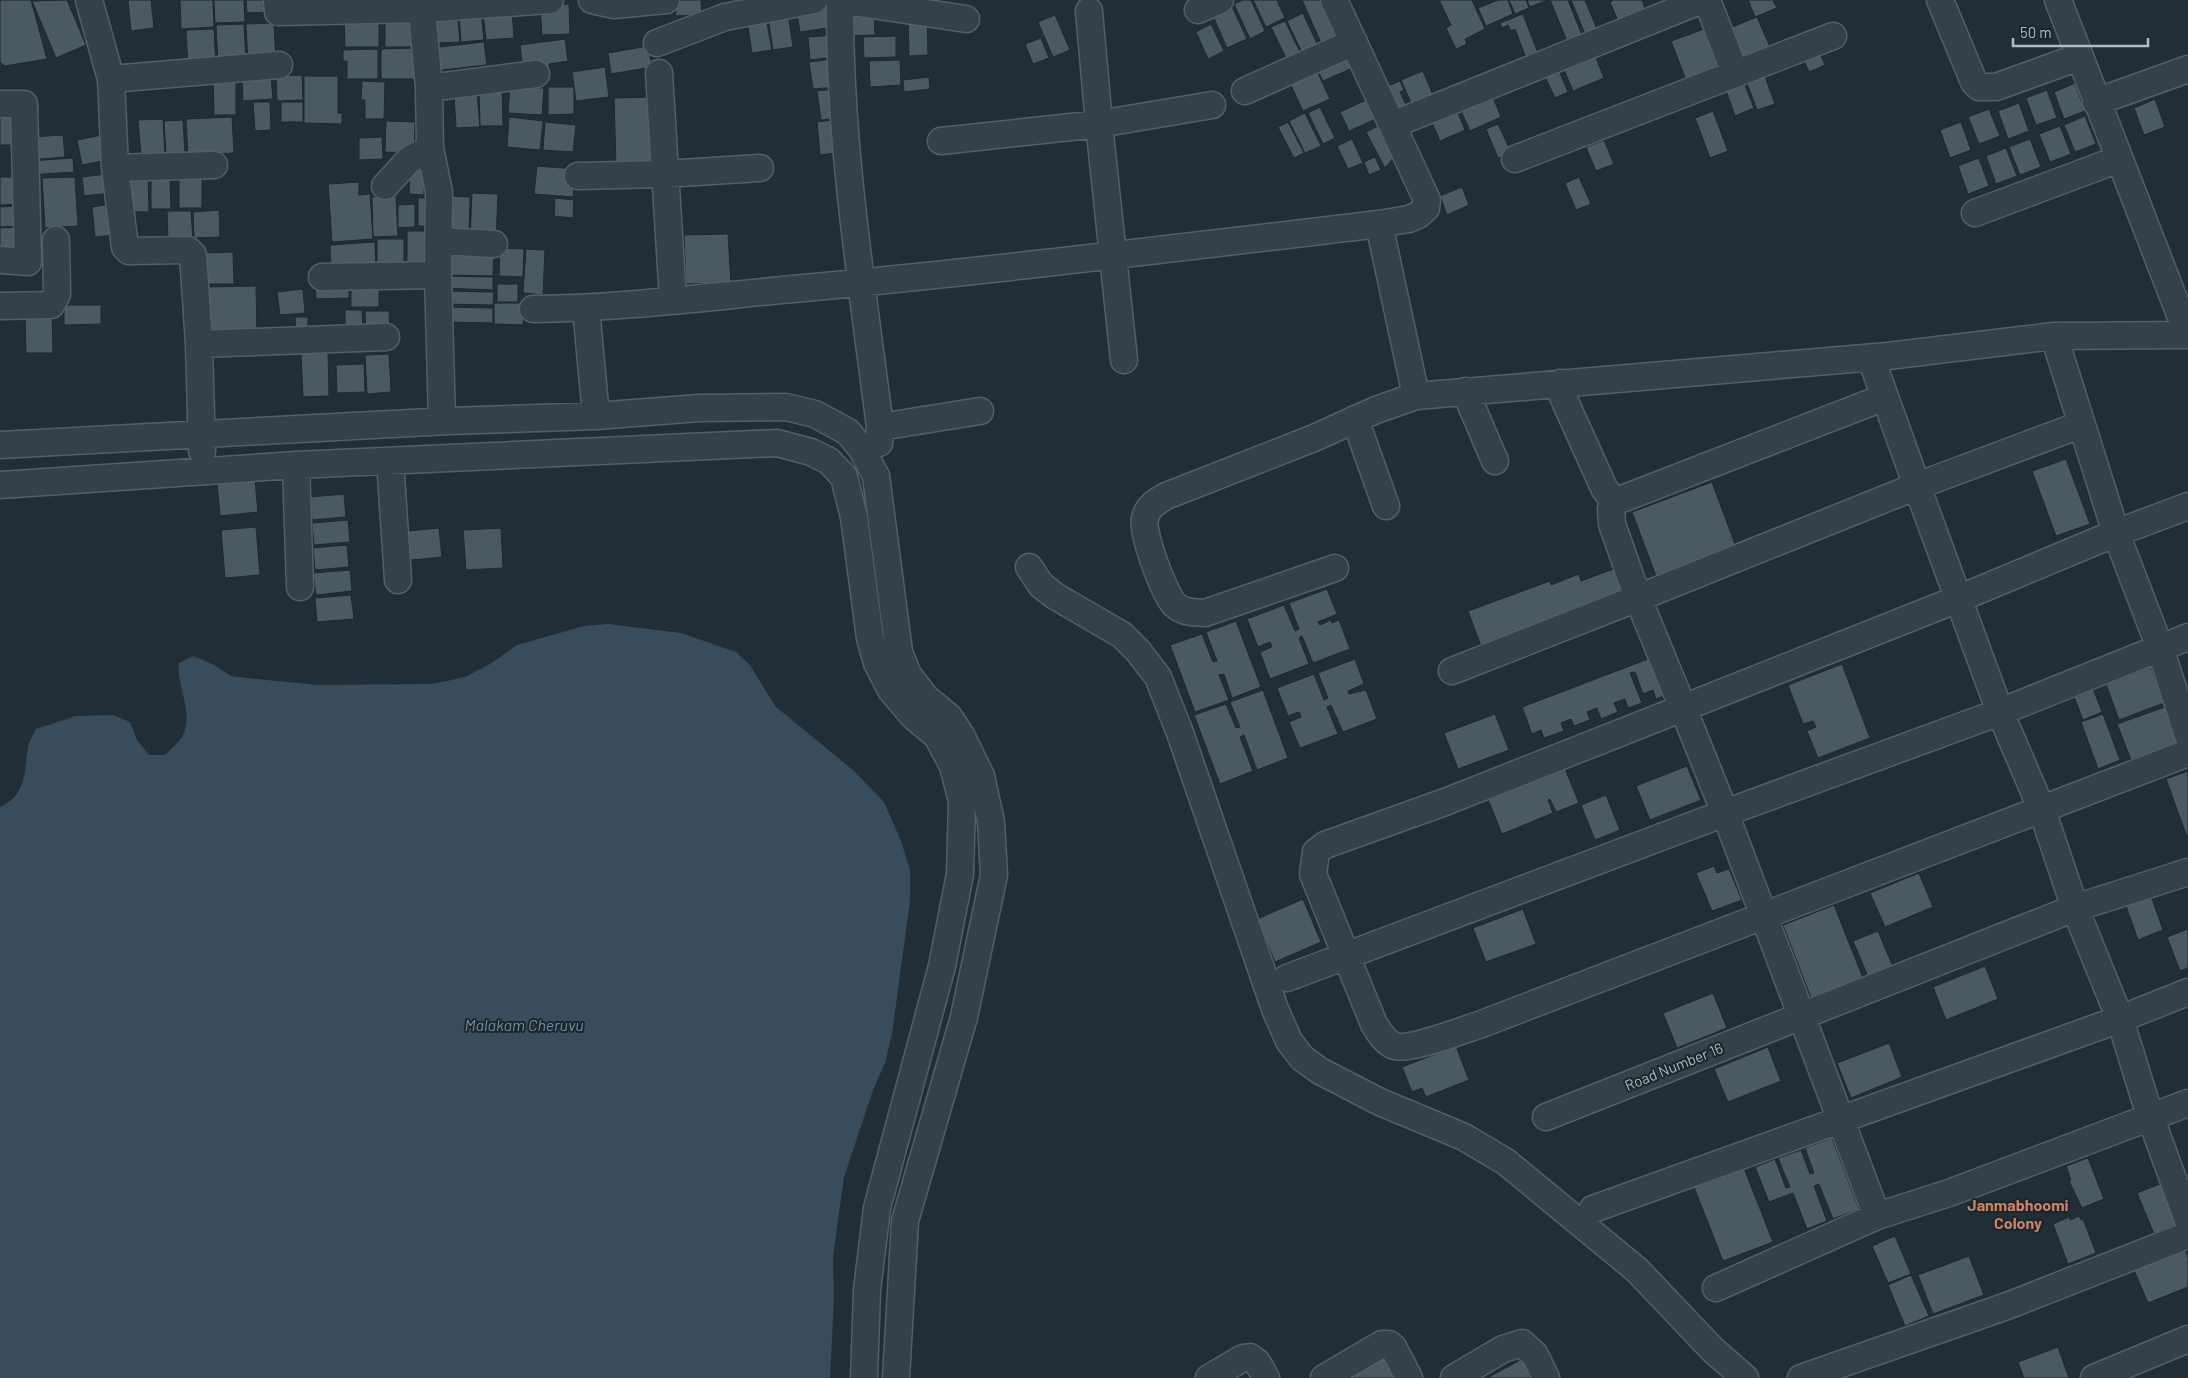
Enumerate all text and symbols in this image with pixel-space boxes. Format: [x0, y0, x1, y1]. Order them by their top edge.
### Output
scale bar [2013, 15, 2148, 47]
text: 50 m [2020, 23, 2052, 41]
water label: Malakam Cheruvu [464, 1015, 584, 1034]
street label: Road Number 16 [1622, 1038, 1725, 1094]
district label: Janmabhoomi Colony [1967, 1195, 2069, 1232]

